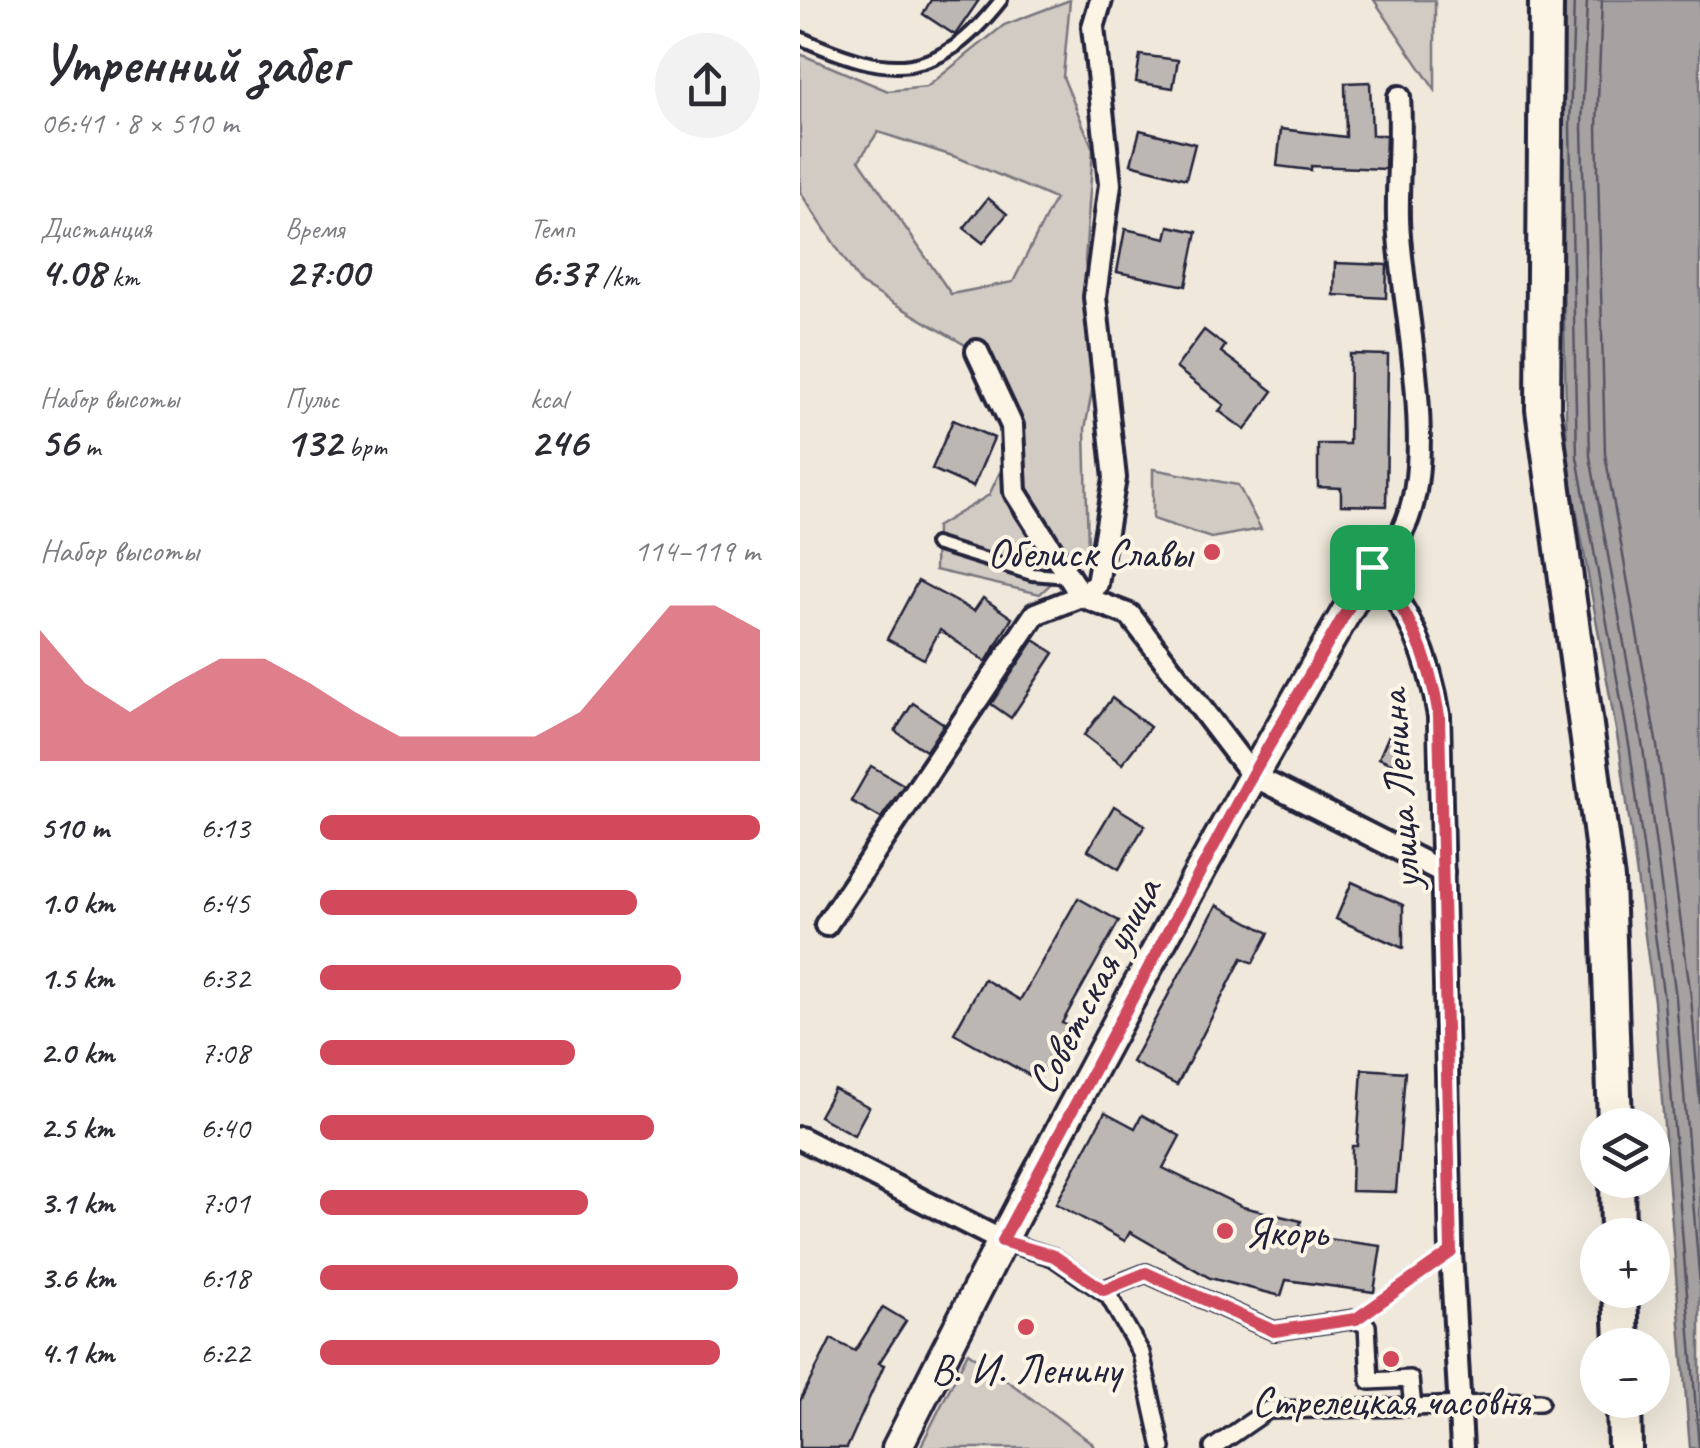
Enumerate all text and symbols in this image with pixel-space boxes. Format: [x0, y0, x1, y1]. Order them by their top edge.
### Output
text: Утренний забег [40, 29, 347, 99]
button: share [655, 33, 760, 138]
text: 06:41 · 8 × 510 m [40, 102, 238, 143]
text: Дистанция [40, 211, 152, 246]
text: Время [285, 211, 344, 246]
text: Темп [530, 211, 575, 246]
text: 4.08 [40, 246, 105, 299]
text: 27:00 [285, 246, 369, 299]
text: 6:37 [530, 246, 596, 299]
text: km [105, 259, 139, 294]
text: /km [596, 259, 639, 294]
text: Набор высоты [40, 381, 179, 416]
text: Пульс [285, 381, 339, 416]
text: kcal [530, 381, 567, 416]
text: 56 [40, 416, 78, 469]
text: 132 [285, 416, 342, 469]
text: 246 [530, 416, 588, 469]
text: m [78, 429, 100, 464]
text: bpm [342, 429, 387, 464]
pin [1330, 525, 1415, 610]
place label: Обелиск Славы [987, 527, 1195, 580]
text: Набор высоты [40, 530, 199, 571]
text: 114–119 m [634, 530, 760, 571]
icon: arrive [1345, 540, 1400, 595]
marker: Обелиск Славы [1201, 541, 1223, 563]
street label: улица Ленина [1366, 685, 1433, 894]
text: 510 m [40, 807, 109, 848]
text: 6:13 [200, 807, 250, 848]
street label: Советская улица [1015, 866, 1175, 1103]
text: 1.0 km [40, 882, 114, 923]
text: 6:45 [200, 882, 250, 923]
text: 1.5 km [40, 957, 114, 998]
text: 6:32 [200, 957, 250, 998]
text: 2.0 km [40, 1032, 114, 1073]
text: 7:08 [200, 1032, 250, 1073]
text: 2.5 km [40, 1107, 114, 1148]
text: 6:40 [200, 1107, 250, 1148]
map controls [1580, 1108, 1670, 1418]
button: layers [1580, 1108, 1670, 1198]
text: 3.1 km [40, 1182, 114, 1223]
text: 7:01 [200, 1182, 250, 1223]
place label: Якорь [1245, 1206, 1330, 1259]
button: + [1580, 1218, 1670, 1308]
marker: Якорь [1214, 1220, 1236, 1242]
text: 3.6 km [40, 1257, 115, 1298]
text: 6:18 [200, 1257, 250, 1298]
marker: В. И. Ленину [1015, 1316, 1037, 1338]
button: − [1580, 1328, 1670, 1418]
text: 4.1 km [40, 1332, 114, 1373]
text: 6:22 [200, 1332, 250, 1373]
place label: В. И. Ленину [931, 1343, 1125, 1396]
marker: Стрелецкая часовня [1380, 1348, 1402, 1370]
place label: Стрелецкая часовня [1252, 1375, 1532, 1428]

